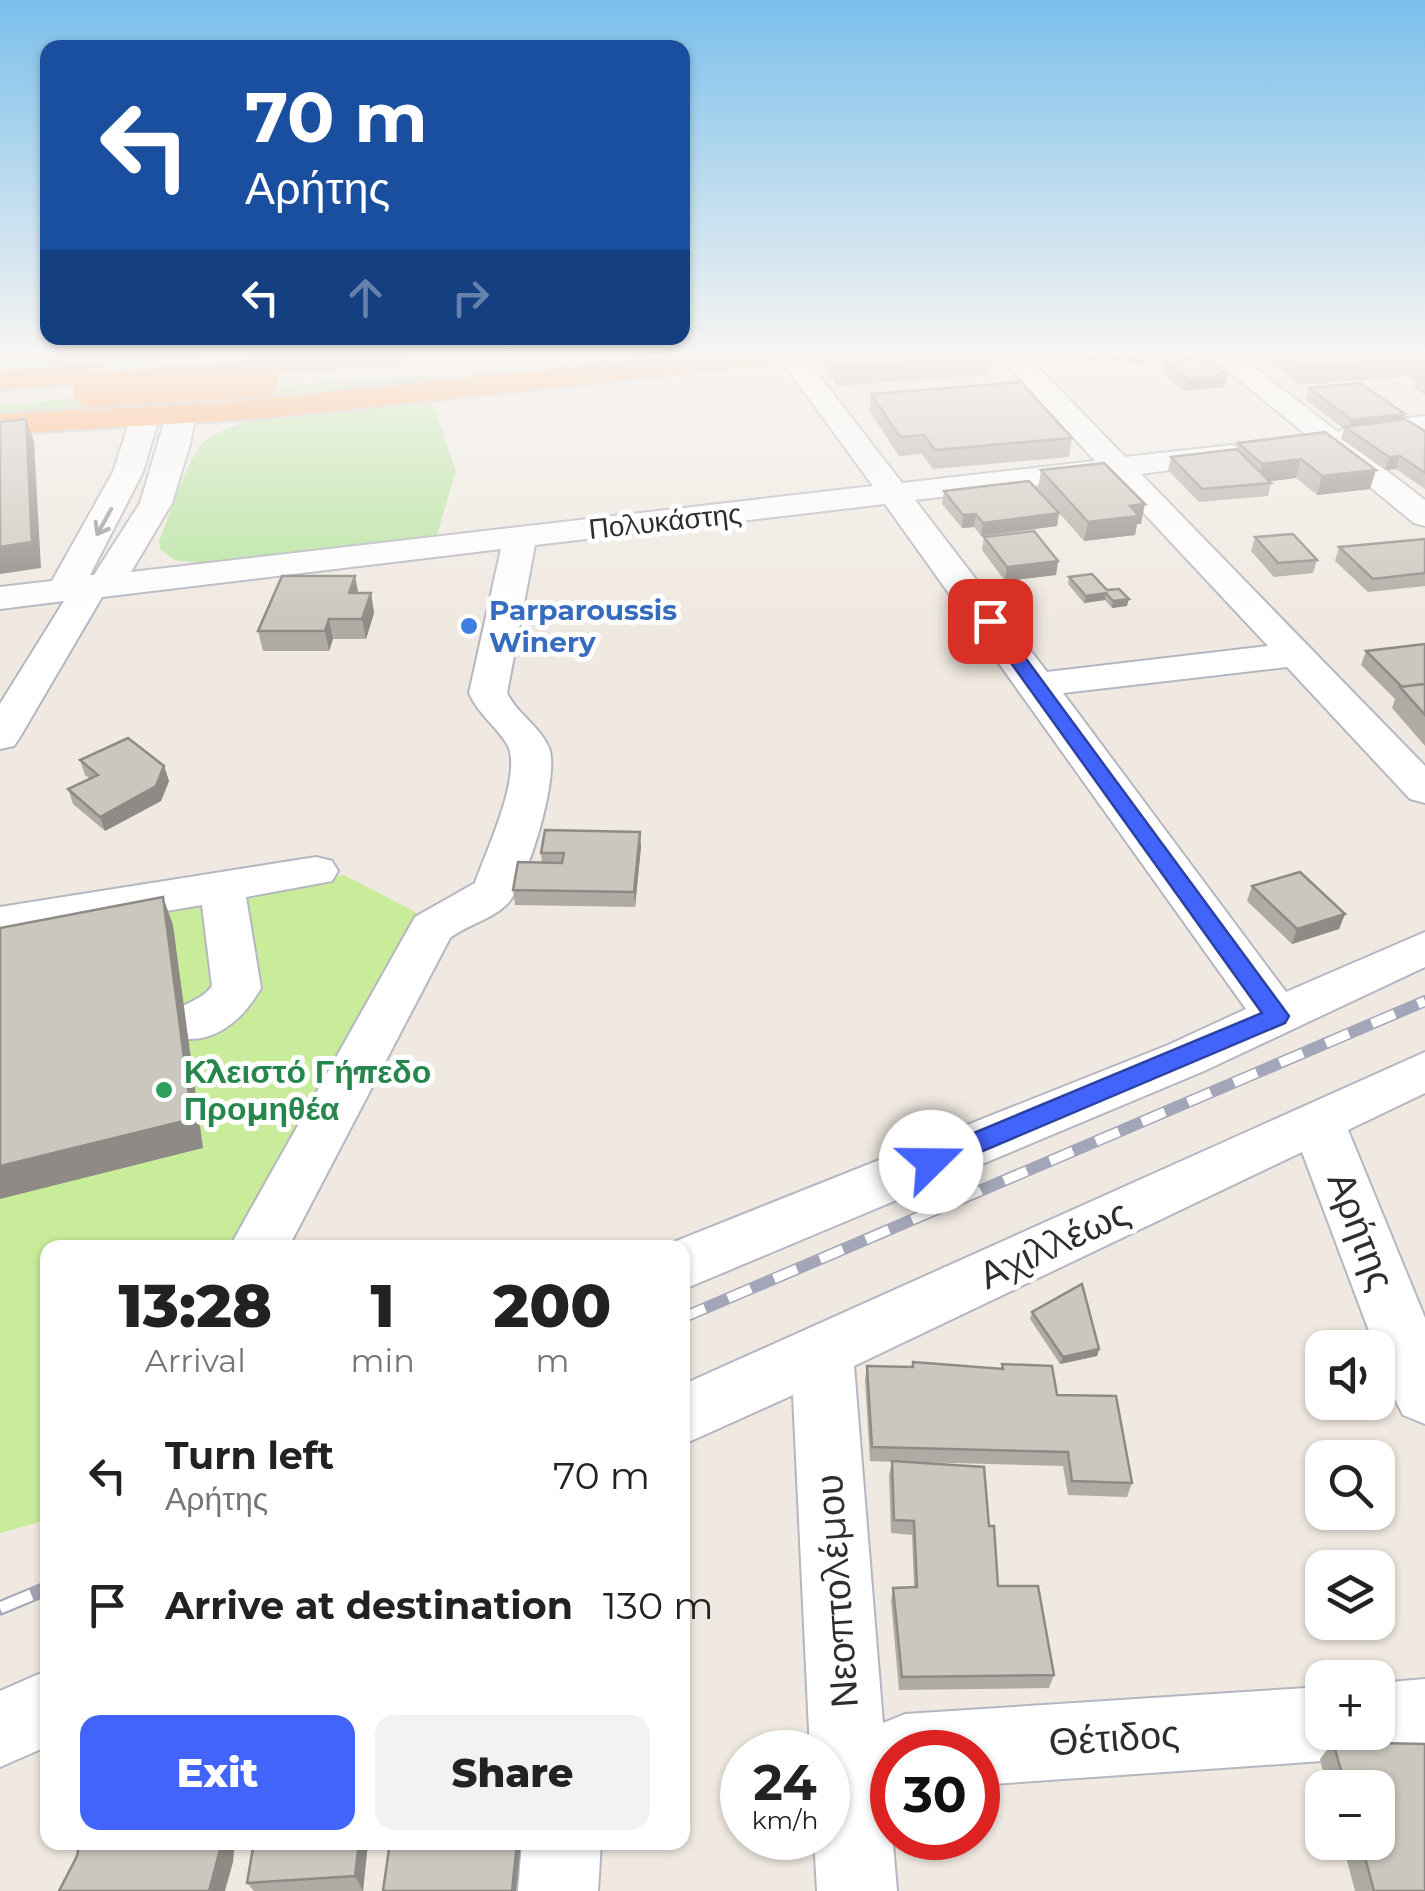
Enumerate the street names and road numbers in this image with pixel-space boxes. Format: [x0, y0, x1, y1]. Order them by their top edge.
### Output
street label: Πολυκάστης [587, 496, 743, 546]
street label: Αρήτης [1318, 1165, 1405, 1296]
street label: Αχιλλέως [971, 1188, 1136, 1299]
street label: Νεοπτολέμου [805, 1473, 868, 1709]
street label: Θέτιδος [1047, 1710, 1181, 1765]

